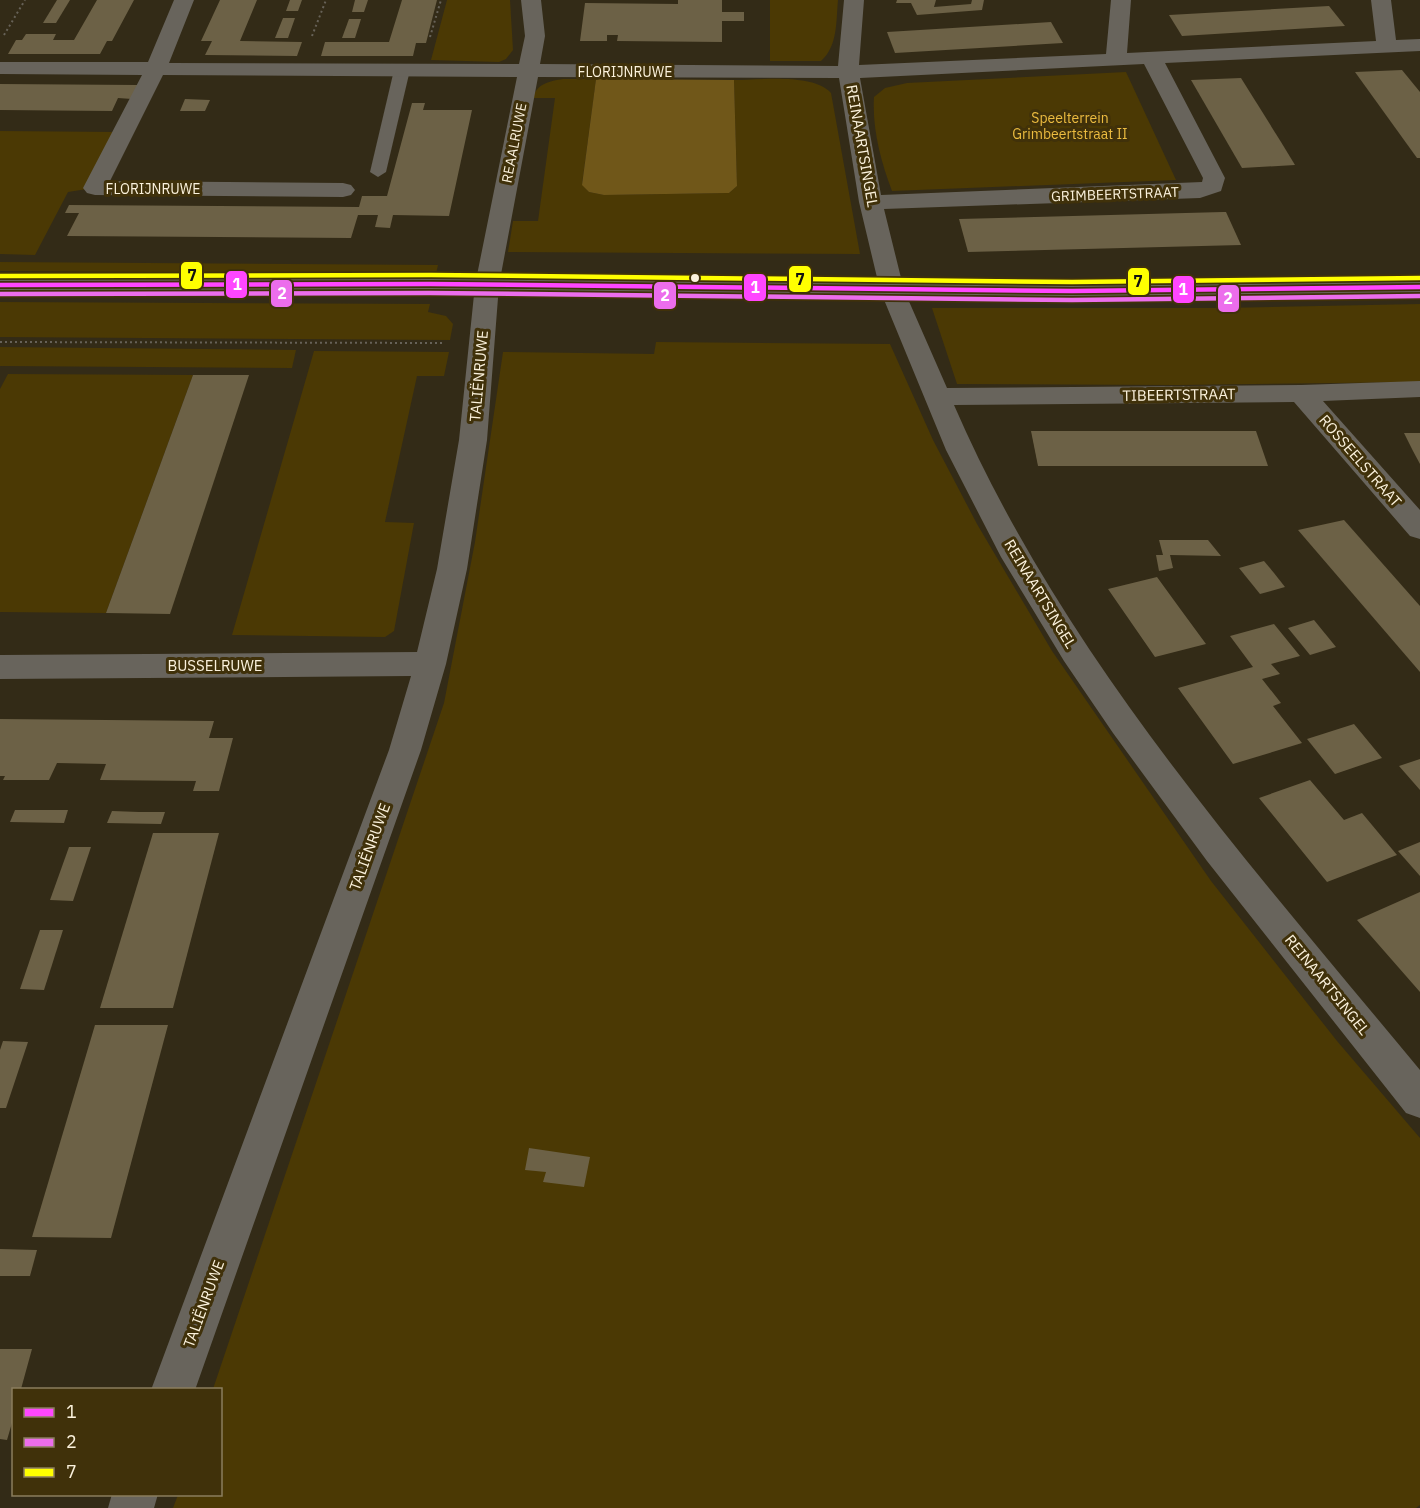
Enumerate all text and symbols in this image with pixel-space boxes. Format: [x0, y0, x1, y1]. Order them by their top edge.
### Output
street label: FLORIJNRUWE [578, 63, 672, 81]
street label: REINAARTSINGEL [842, 83, 883, 209]
street label: REAALRUWE [497, 101, 531, 185]
park label: Speelterrein Grimbeertstraat II [1012, 109, 1128, 143]
street label: FLORIJNRUWE [106, 180, 200, 198]
street label: GRIMBEERTSTRAAT [1051, 183, 1179, 205]
line badge: 7 [180, 261, 203, 290]
text: 7 [187, 265, 197, 285]
line badge: 7 [788, 265, 812, 293]
line badge: 7 [1127, 267, 1150, 296]
text: 7 [795, 269, 805, 289]
line badge: 1 [225, 270, 248, 299]
text: 7 [1133, 271, 1143, 291]
unlabelled marker [689, 272, 701, 284]
line badge: 1 [743, 273, 767, 302]
text: 1 [232, 274, 242, 294]
line badge: 1 [1172, 275, 1195, 304]
text: 1 [750, 277, 760, 297]
line badge: 2 [270, 279, 293, 308]
text: 1 [1178, 279, 1188, 299]
line badge: 2 [653, 281, 677, 310]
text: 2 [277, 283, 287, 303]
line badge: 2 [1217, 284, 1240, 313]
text: 2 [660, 285, 670, 305]
text: 2 [1223, 288, 1233, 308]
street label: TALIËNRUWE [465, 329, 492, 423]
street label: TIBEERTSTRAAT [1122, 384, 1236, 405]
street label: ROSSEELSTRAAT [1315, 411, 1406, 511]
street label: REINAARTSINGEL [1000, 536, 1081, 652]
street label: BUSSELRUWE [167, 656, 263, 675]
street label: TALIËNRUWE [345, 800, 394, 893]
street label: REINAARTSINGEL [1281, 930, 1374, 1039]
street label: TALIËNRUWE [179, 1257, 228, 1350]
legend [12, 1388, 222, 1496]
text: 1 [66, 1400, 77, 1423]
text: 2 [66, 1430, 77, 1453]
text: 7 [66, 1460, 77, 1483]

